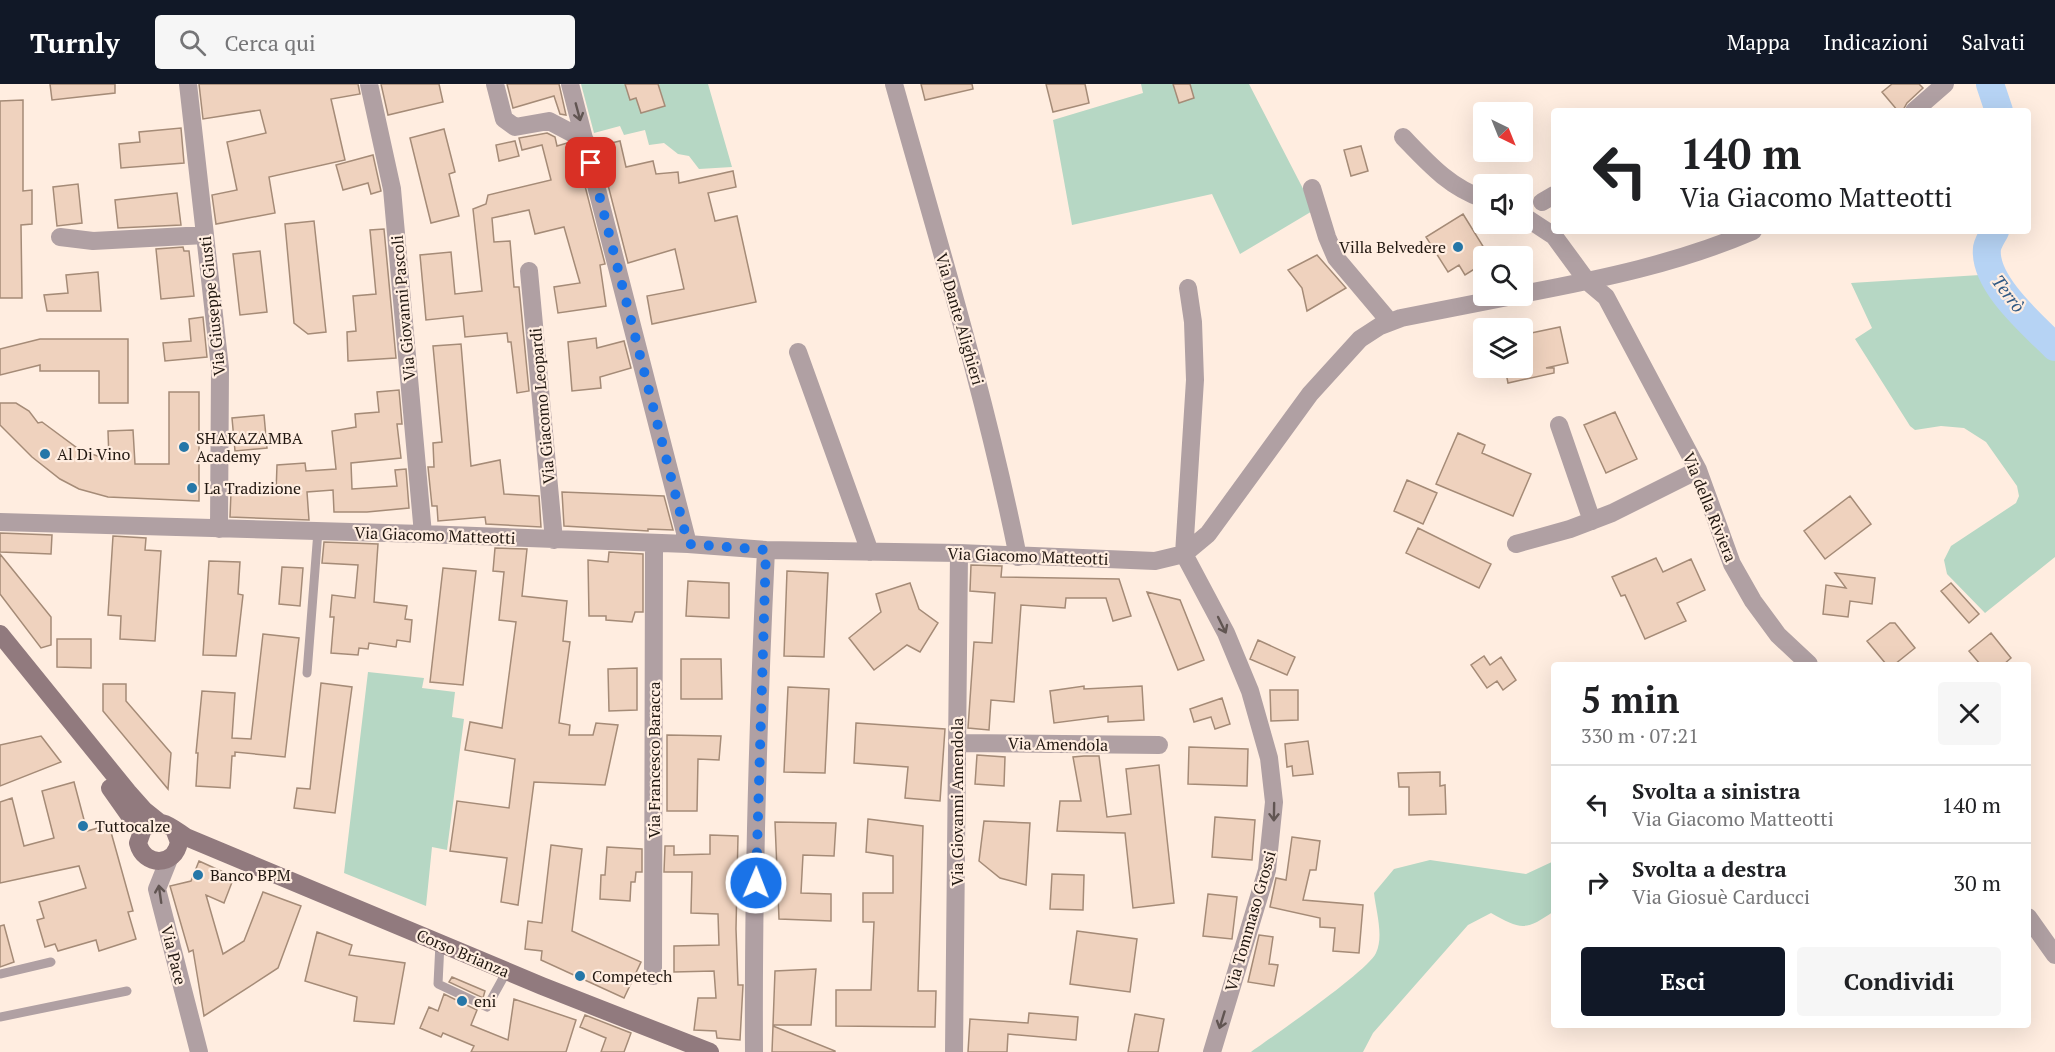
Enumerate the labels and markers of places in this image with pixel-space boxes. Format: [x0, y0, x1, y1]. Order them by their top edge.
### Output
pin [565, 137, 616, 188]
place label: Villa Belvedere [1339, 236, 1446, 258]
marker: Villa Belvedere [1451, 240, 1465, 254]
place label: SHAKAZAMBA Academy [196, 427, 303, 467]
marker: SHAKAZAMBA Academy [177, 440, 191, 454]
place label: Al Di Vino [57, 443, 130, 465]
marker: Al Di Vino [38, 447, 52, 461]
place label: La Tradizione [204, 477, 301, 499]
marker: La Tradizione [185, 481, 199, 495]
place label: Tuttocalze [95, 815, 170, 837]
marker: Tuttocalze [76, 819, 90, 833]
place label: Banco BPM [210, 864, 291, 886]
marker: Banco BPM [191, 868, 205, 882]
place label: Competech [592, 965, 673, 987]
marker: Competech [573, 969, 587, 983]
place label: eni [474, 990, 497, 1012]
marker: eni [455, 994, 469, 1008]

